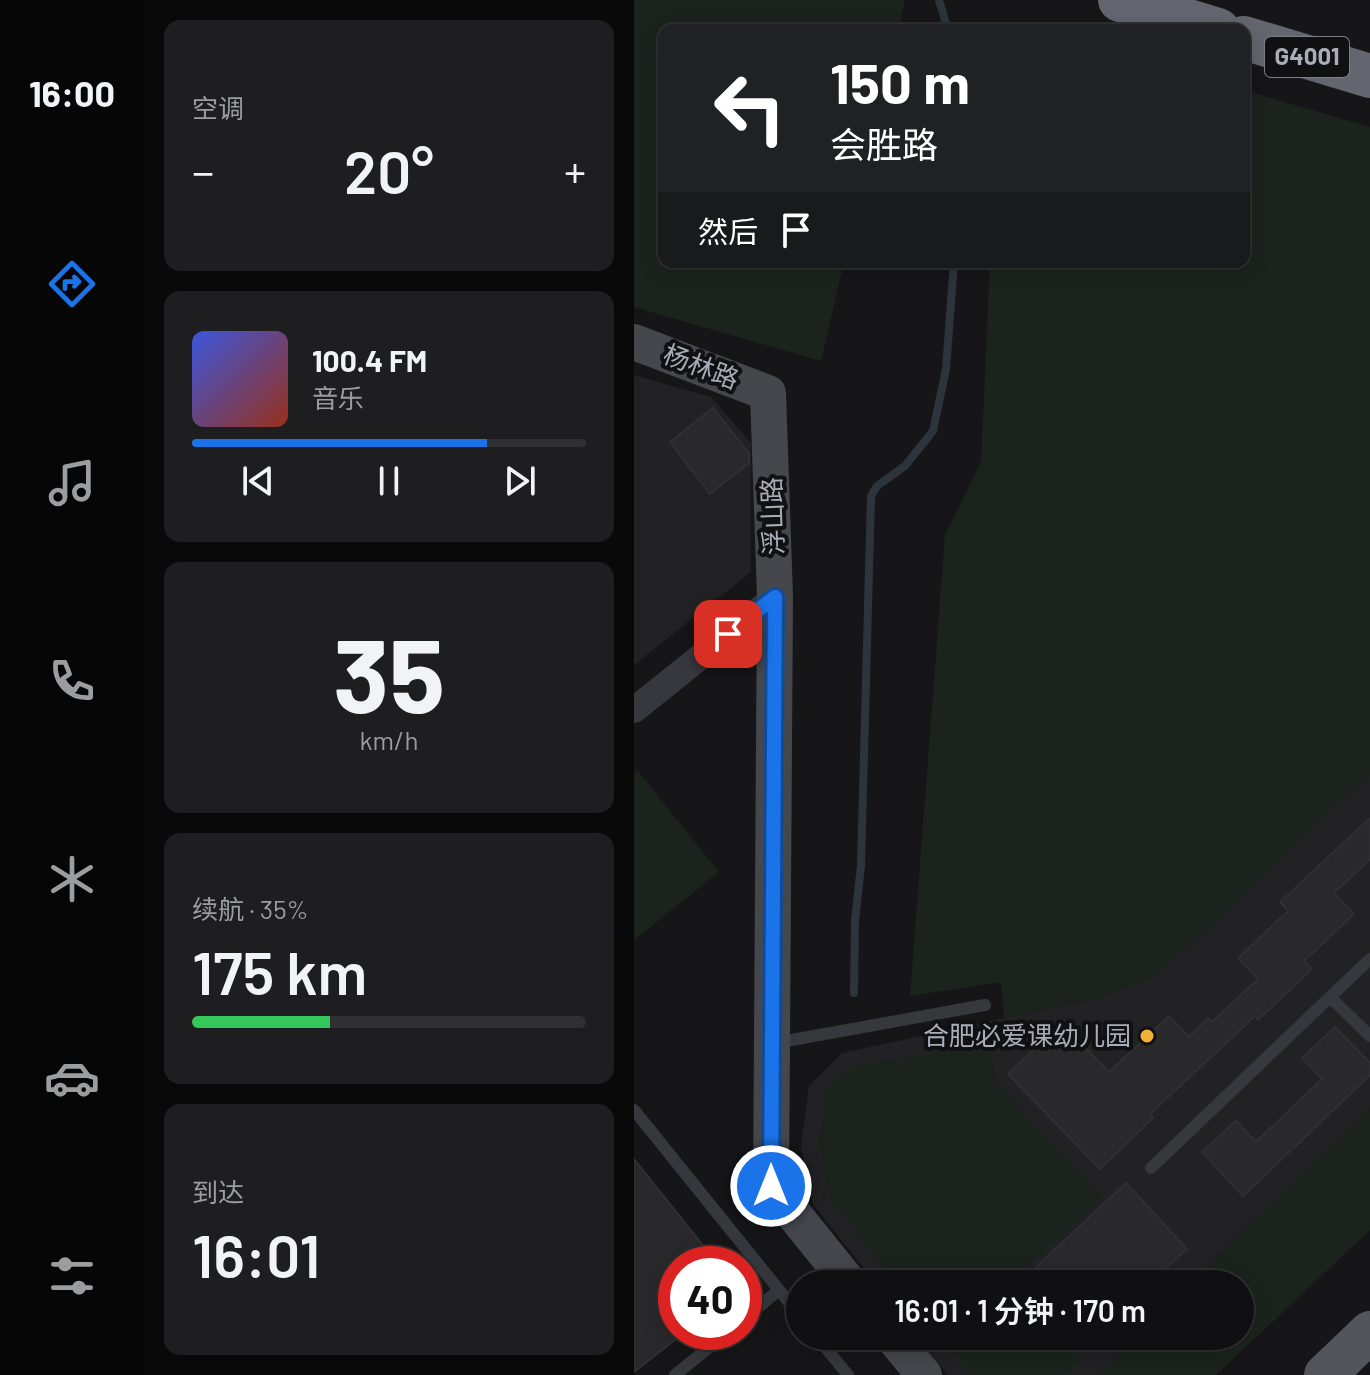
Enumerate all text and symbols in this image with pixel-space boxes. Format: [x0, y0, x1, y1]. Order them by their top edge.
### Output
road number: G4001 [1265, 37, 1349, 77]
text: 150 m [830, 48, 970, 115]
icon: left [698, 56, 802, 160]
text: 16:00 [29, 71, 115, 114]
text: 空调 [192, 92, 244, 123]
text: 会胜路 [830, 122, 938, 165]
text: 20° [344, 134, 434, 206]
text: − [192, 144, 214, 197]
text: + [564, 144, 586, 197]
icon: arrive [774, 208, 818, 252]
text: 然后 [698, 213, 758, 249]
icon: directions [44, 256, 100, 312]
street label: 杨林路 [660, 337, 744, 394]
text: 100.4 FM [312, 342, 427, 378]
text: 音乐 [312, 382, 364, 413]
icon: music [44, 455, 100, 511]
icon: previous [236, 459, 280, 503]
icon: pause [367, 459, 411, 503]
icon: next [498, 459, 542, 503]
street label: 浮山路 [755, 477, 788, 556]
pin [694, 600, 762, 668]
text: 35 [333, 609, 445, 734]
icon: arrive [706, 612, 750, 656]
icon: phone [44, 653, 100, 709]
text: km/h [360, 724, 418, 755]
icon: climate [44, 851, 100, 907]
text: 续航 · 35% [192, 893, 309, 924]
text: 175 km [192, 935, 367, 1007]
place label: 合肥必爱课幼儿园 [923, 1019, 1131, 1050]
marker: 合肥必爱课幼儿园 [1138, 1027, 1156, 1045]
icon: car [44, 1050, 100, 1106]
position arrow [729, 1144, 813, 1228]
text: 到达 [192, 1176, 244, 1207]
text: 16:01 [192, 1218, 320, 1290]
speed limit sign: 40 [658, 1246, 762, 1350]
icon: filters [44, 1248, 100, 1304]
text: 16:01 · 1 分钟 · 170 m [894, 1292, 1146, 1328]

